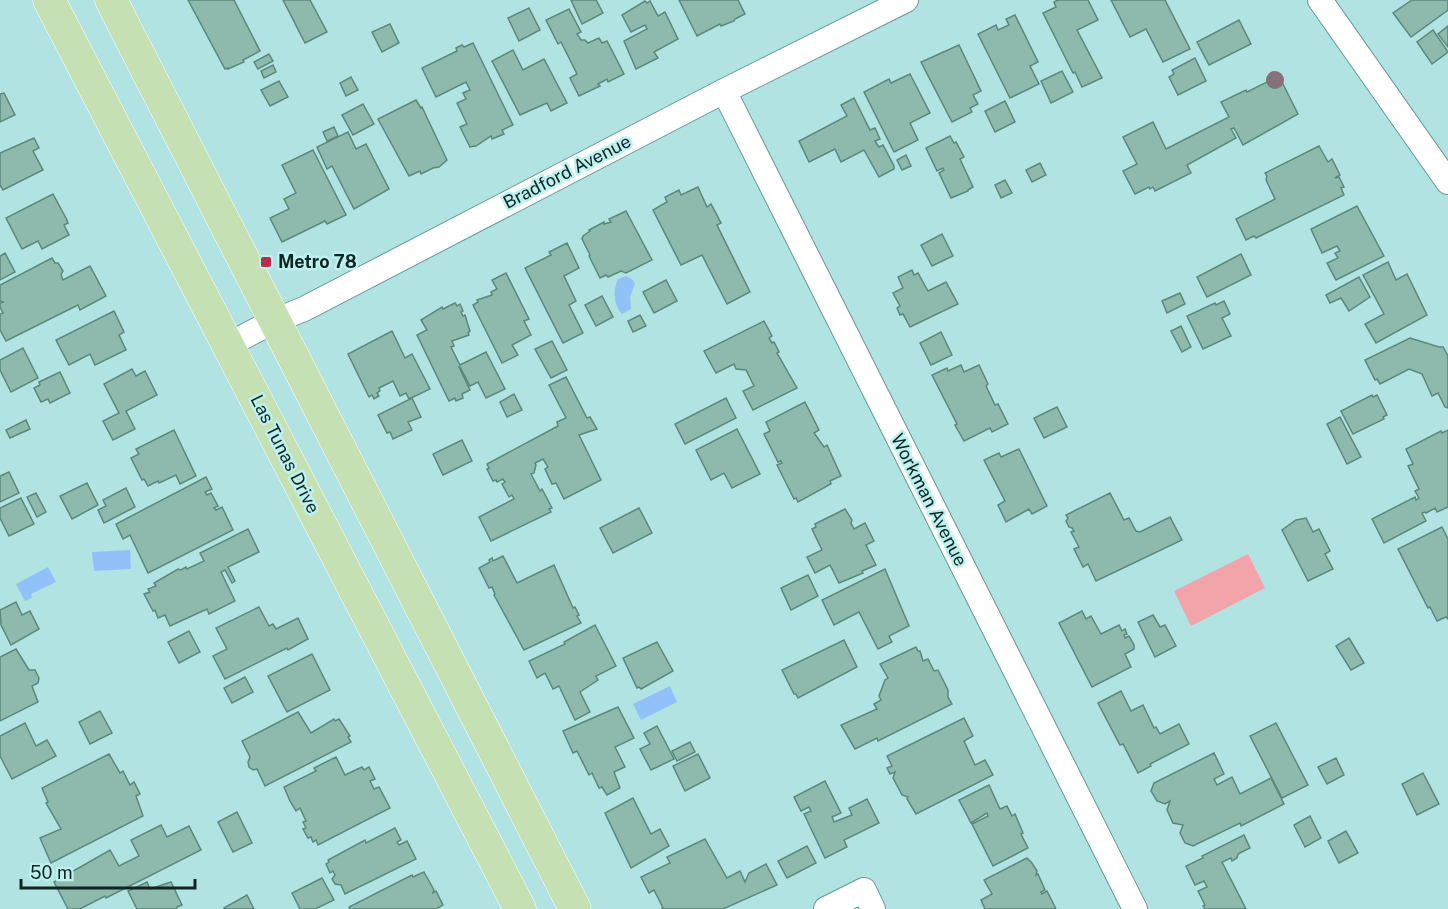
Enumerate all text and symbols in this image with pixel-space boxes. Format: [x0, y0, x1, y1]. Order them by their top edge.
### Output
street label: Bradford Avenue [499, 130, 634, 213]
place label: Metro 78 [278, 251, 357, 272]
marker: Metro 78 [259, 255, 273, 269]
street label: Las Tunas Drive [247, 391, 324, 517]
street label: Workman Avenue [887, 430, 972, 569]
scale bar [21, 852, 195, 890]
text: 50 m [30, 862, 73, 883]

